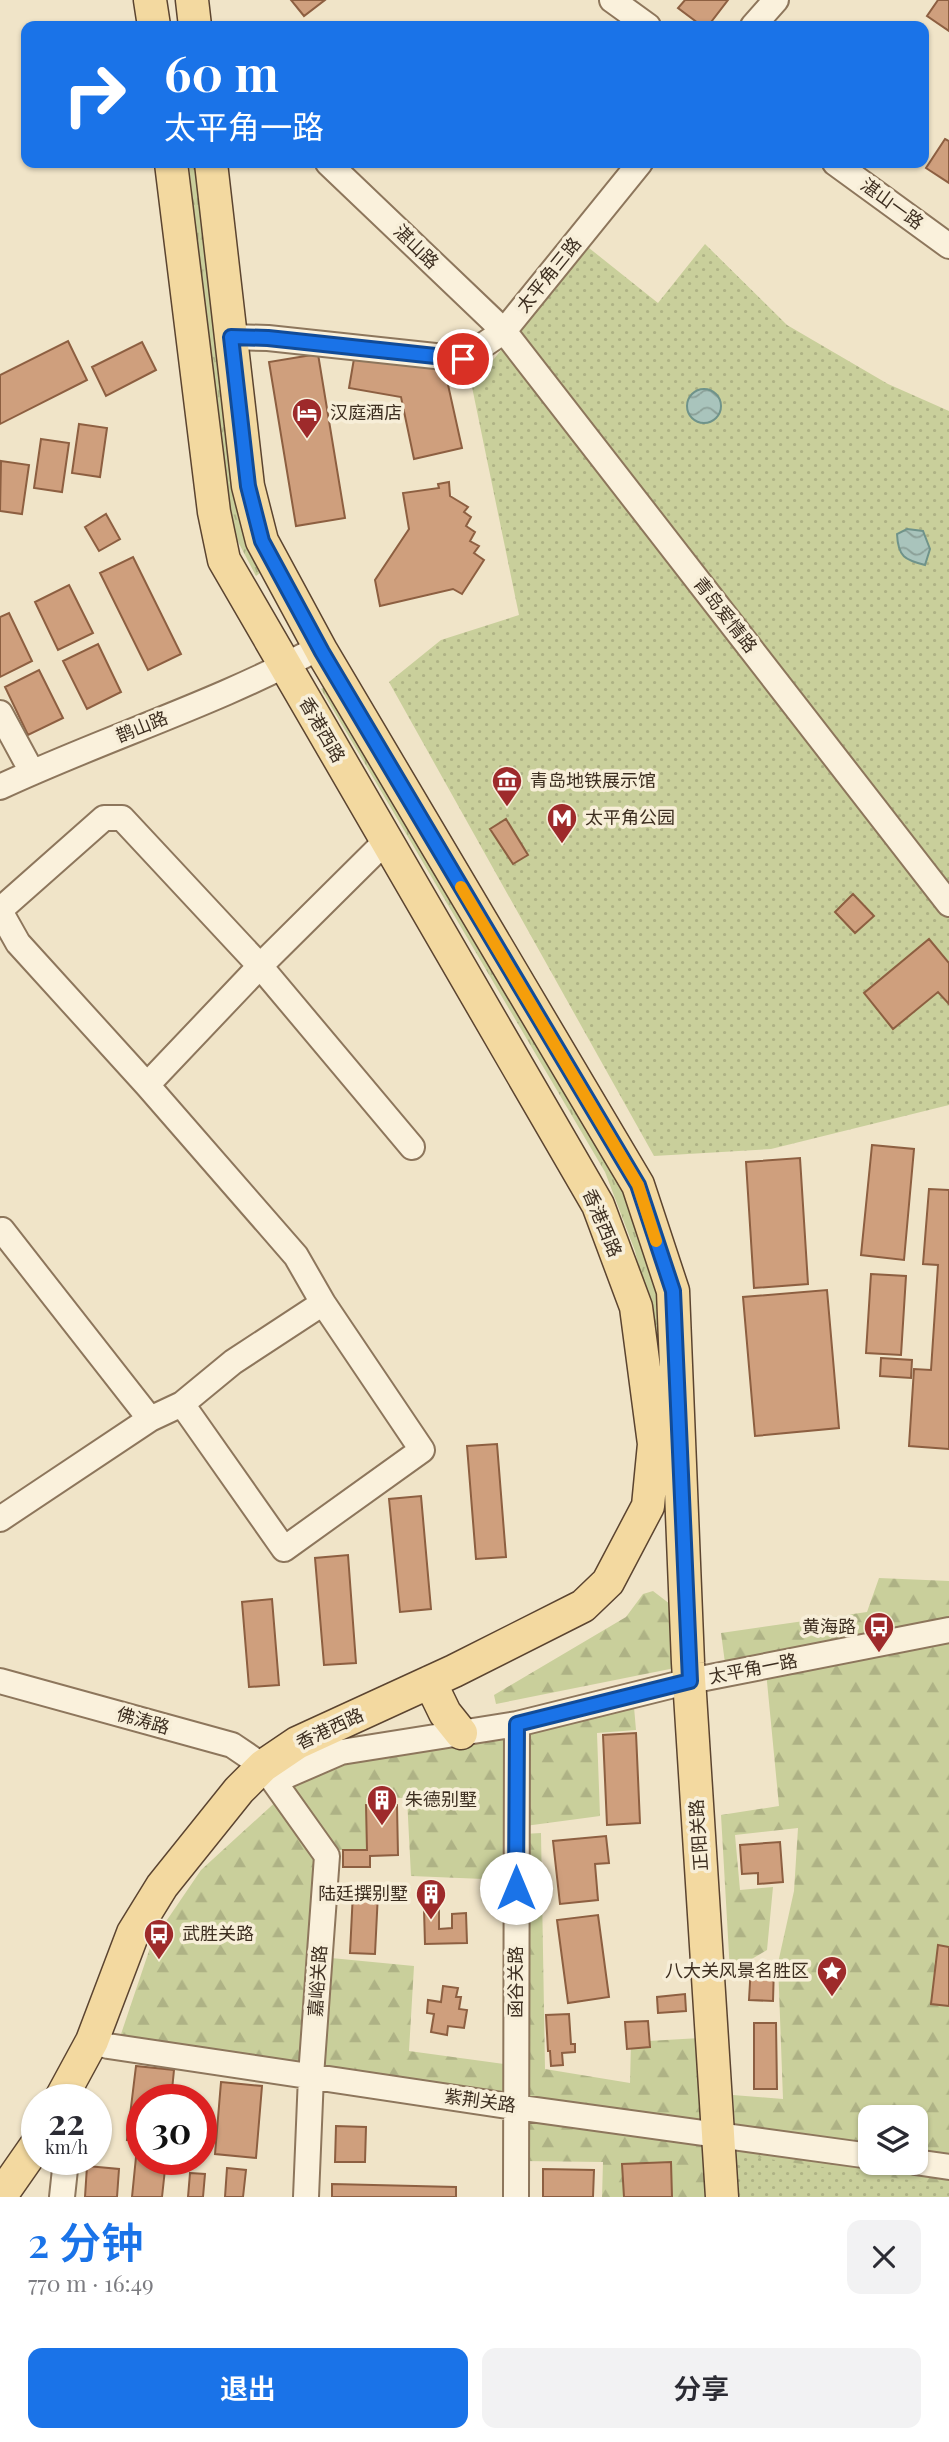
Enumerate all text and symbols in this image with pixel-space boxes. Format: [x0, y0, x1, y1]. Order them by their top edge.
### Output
text: 60 m [164, 39, 279, 104]
icon: right [49, 49, 140, 140]
text: 太平角一路 [164, 104, 324, 147]
street label: 湛山一路 [856, 172, 929, 234]
street label: 湛山路 [389, 219, 444, 274]
street label: 太平角三路 [511, 232, 586, 317]
pin [433, 329, 493, 389]
icon: arrive [444, 340, 482, 378]
hotel icon: 汉庭酒店 [290, 396, 324, 440]
place label: 汉庭酒店 [330, 400, 402, 424]
street label: 青岛爱情路 [689, 572, 763, 657]
street label: 香港西路 [294, 692, 351, 767]
street label: 鹊山路 [112, 705, 171, 747]
museum icon: 青岛地铁展示馆 [490, 764, 524, 808]
place label: 青岛地铁展示馆 [530, 768, 656, 792]
metro station icon: 太平角公园 [545, 801, 579, 845]
place label: 太平角公园 [585, 805, 675, 829]
street label: 香港西路 [578, 1185, 628, 1260]
bus stop icon: 黄海路 [862, 1610, 896, 1654]
place label: 黄海路 [802, 1614, 856, 1638]
street label: 太平角一路 [706, 1648, 799, 1688]
street label: 佛涛路 [114, 1701, 173, 1739]
street label: 香港西路 [292, 1702, 367, 1754]
building icon: 朱德别墅 [365, 1783, 399, 1827]
place label: 朱德别墅 [405, 1787, 477, 1811]
street label: 正阳关路 [684, 1798, 712, 1872]
position arrow [479, 1851, 553, 1925]
building icon: 陆廷撰别墅 [414, 1877, 448, 1921]
place label: 陆廷撰别墅 [318, 1881, 408, 1905]
bus stop icon: 武胜关路 [142, 1917, 176, 1961]
place label: 武胜关路 [182, 1921, 254, 1945]
street label: 嘉峪关路 [303, 1944, 331, 2018]
street label: 函谷关路 [503, 1946, 527, 2018]
place icon: 八大关风景名胜区 [815, 1954, 849, 1998]
place label: 八大关风景名胜区 [665, 1958, 809, 1982]
street label: 紫荆关路 [443, 2083, 517, 2117]
speed limit sign: 30 [126, 2084, 217, 2175]
text: 22 [48, 2097, 85, 2144]
map controls [858, 2105, 928, 2175]
button: layers [858, 2105, 928, 2175]
text: km/h [45, 2135, 88, 2159]
text: 2 分钟 [28, 2213, 143, 2269]
button: close [847, 2220, 921, 2294]
text: 770 m · 16:49 [28, 2267, 154, 2298]
button: 退出 [28, 2348, 468, 2428]
button: 分享 [482, 2348, 921, 2428]

